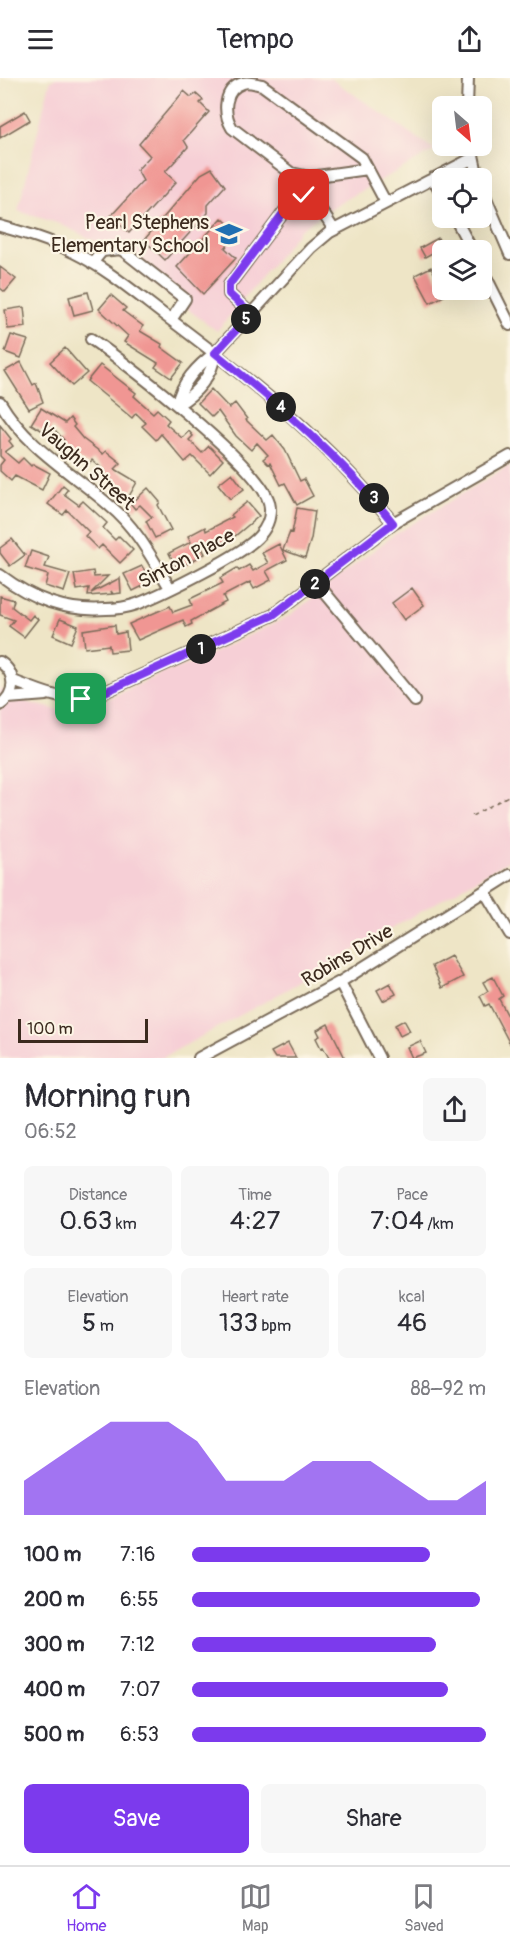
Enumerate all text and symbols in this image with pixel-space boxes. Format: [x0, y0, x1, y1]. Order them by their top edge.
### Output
icon: menu [24, 23, 57, 56]
text: Tempo [216, 23, 294, 56]
icon: share [453, 23, 486, 56]
north arrow [432, 96, 492, 156]
map controls [432, 96, 492, 300]
button: locate [432, 168, 492, 228]
pin [278, 169, 329, 220]
icon: check [287, 178, 320, 211]
place label: Pearl Stephens Elementary School [51, 210, 209, 258]
school or university icon: Pearl Stephens Elementary School [214, 219, 244, 249]
button: layers [432, 240, 492, 300]
pin: 5 [231, 304, 261, 334]
text: 5 [242, 309, 250, 329]
pin: 4 [266, 392, 296, 422]
text: 4 [276, 397, 286, 417]
street label: Vaughn Street [33, 417, 141, 516]
pin: 3 [359, 483, 389, 513]
text: 3 [370, 488, 378, 508]
street label: Sinton Place [134, 523, 239, 594]
pin: 2 [300, 569, 330, 599]
text: 2 [311, 574, 319, 594]
pin: 1 [186, 634, 216, 664]
text: 1 [198, 639, 204, 659]
pin [55, 673, 106, 724]
icon: arrive [64, 682, 97, 715]
street label: Robins Drive [297, 918, 398, 993]
scale bar [18, 1016, 148, 1043]
text: 100 m [27, 1019, 73, 1039]
text: Morning run [24, 1076, 191, 1117]
button: share [423, 1078, 486, 1141]
text: 06:52 [24, 1119, 77, 1144]
text: Distance [69, 1185, 127, 1205]
text: Time [238, 1185, 272, 1205]
text: Pace [396, 1185, 428, 1205]
text: 0.63 [59, 1205, 112, 1237]
text: 4:27 [230, 1205, 280, 1237]
text: 7:04 [370, 1205, 424, 1237]
text: km [112, 1214, 137, 1234]
text: /km [424, 1214, 454, 1234]
text: Elevation [68, 1287, 128, 1307]
text: Heart rate [221, 1287, 289, 1307]
text: kcal [399, 1287, 425, 1307]
text: 5 [82, 1307, 96, 1339]
text: 133 [219, 1307, 258, 1339]
text: 46 [397, 1307, 427, 1339]
text: m [96, 1316, 114, 1336]
text: bpm [258, 1316, 291, 1336]
text: Elevation [24, 1376, 100, 1401]
text: 88–92 m [410, 1376, 486, 1401]
text: 100 m [24, 1542, 81, 1567]
text: 7:16 [120, 1542, 155, 1567]
text: 200 m [24, 1587, 85, 1612]
text: 6:55 [120, 1587, 159, 1612]
text: 300 m [24, 1632, 85, 1657]
text: 7:12 [120, 1632, 155, 1657]
text: 400 m [24, 1677, 85, 1702]
text: 7:07 [120, 1677, 160, 1702]
text: 500 m [24, 1722, 84, 1747]
text: 6:53 [120, 1722, 159, 1747]
button: Save [24, 1784, 249, 1853]
button: Share [261, 1784, 486, 1853]
tab: Home [66, 1880, 107, 1936]
tab: Map [239, 1880, 272, 1936]
tab: Saved [404, 1880, 444, 1936]

